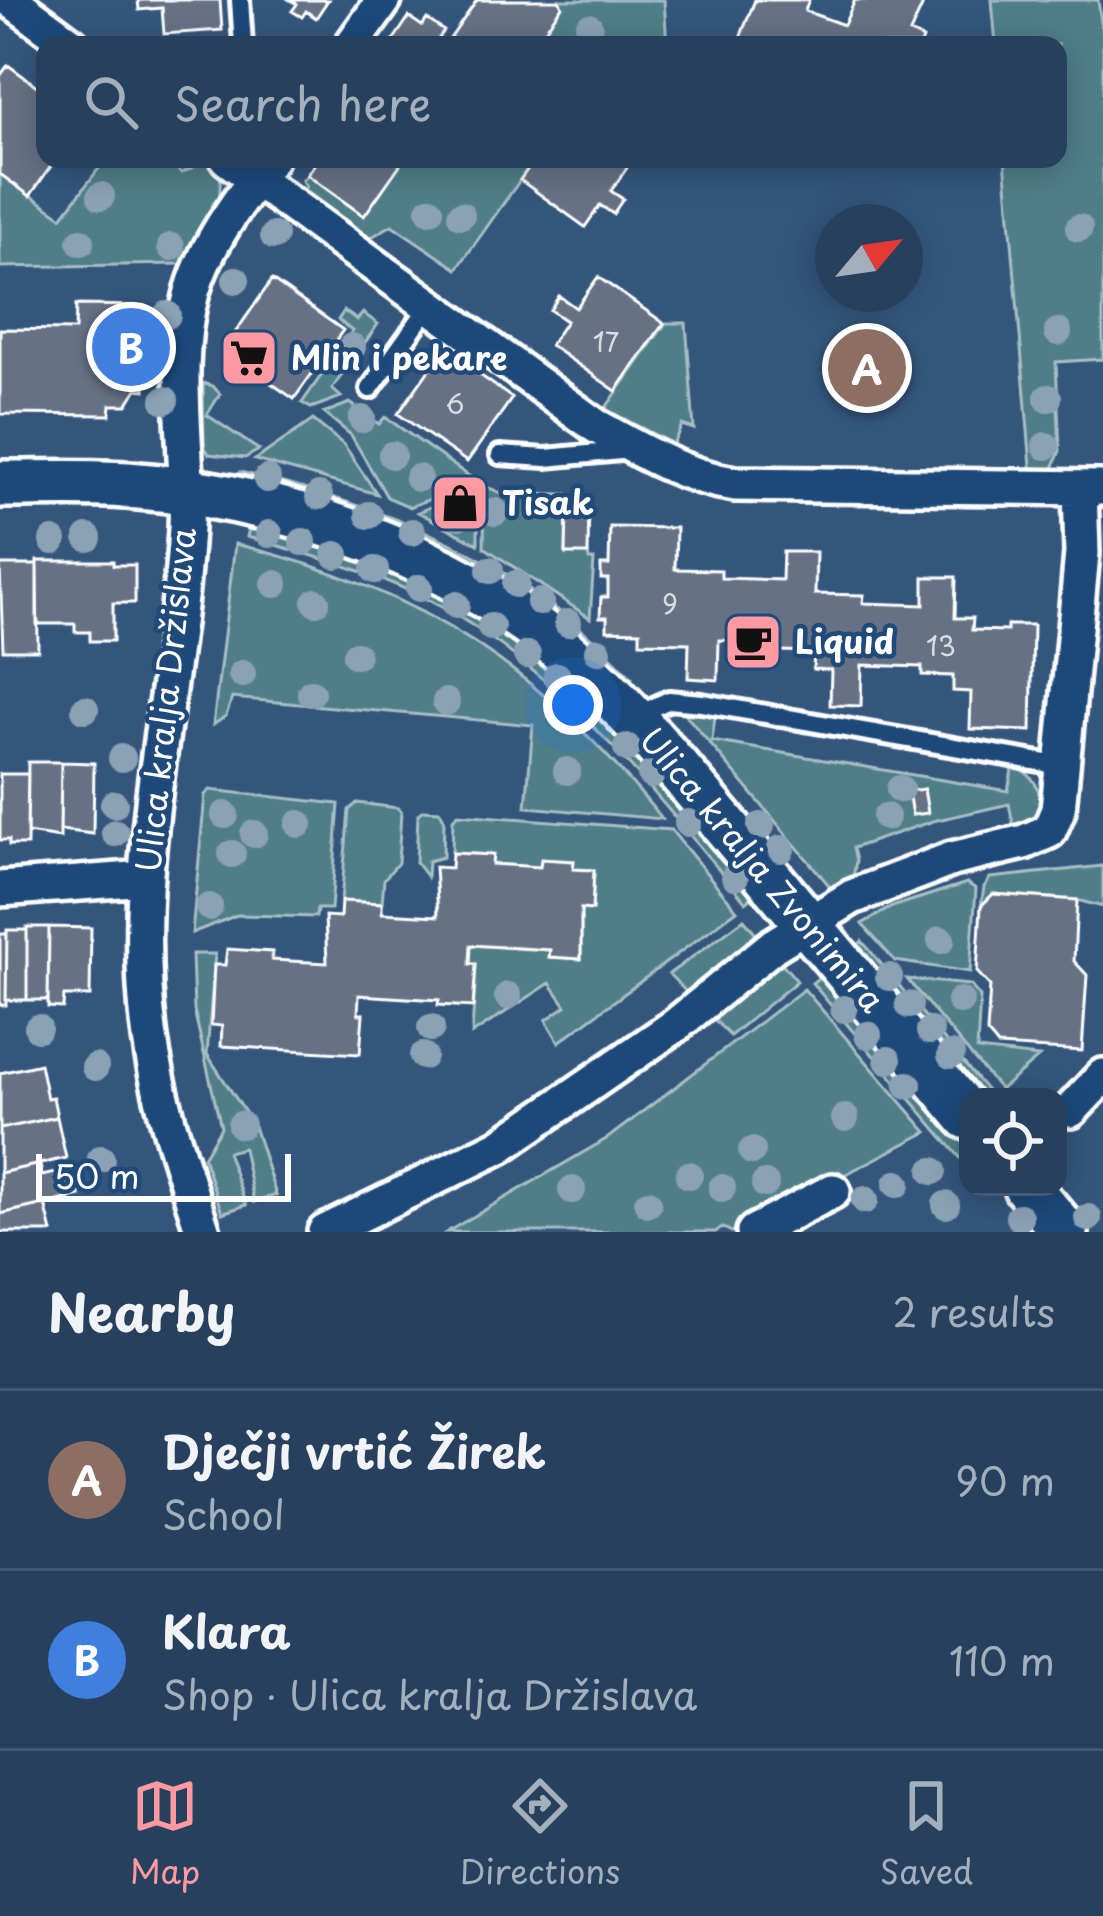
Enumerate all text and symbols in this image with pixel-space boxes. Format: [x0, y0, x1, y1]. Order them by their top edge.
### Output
search box [36, 36, 1067, 168]
text: Search here [174, 68, 431, 136]
icon: search [78, 69, 144, 135]
north arrow [815, 204, 923, 312]
pin: B [92, 302, 170, 392]
house number: 17 [593, 320, 619, 361]
pin: A [828, 323, 906, 413]
supermarket icon: Mlin i pekare [218, 327, 280, 389]
place label: Mlin i pekare [291, 331, 507, 381]
house number: 6 [446, 382, 464, 423]
shop icon: Tisak [429, 472, 491, 534]
place label: Tisak [502, 476, 594, 526]
street label: Ulica kralja Držislava [121, 525, 207, 875]
house number: 9 [662, 582, 678, 623]
cafe icon: Liquid [722, 611, 784, 673]
place label: Liquid [795, 615, 894, 665]
house number: 13 [926, 624, 956, 665]
your location [543, 675, 603, 735]
street label: Ulica kralja Zvonimira [629, 715, 898, 1022]
map controls [959, 1088, 1067, 1196]
button: locate [959, 1088, 1067, 1196]
scale bar [36, 1148, 291, 1201]
text: 50 m [54, 1150, 140, 1200]
text: Nearby [48, 1272, 235, 1349]
text: 2 results [893, 1281, 1055, 1340]
text: Dječji vrtić Žirek [162, 1416, 546, 1484]
text: A [72, 1450, 102, 1509]
text: 90 m [955, 1450, 1055, 1509]
text: School [162, 1484, 285, 1543]
text: Klara [162, 1596, 291, 1664]
text: B [74, 1630, 100, 1689]
text: 110 m [949, 1630, 1055, 1689]
text: Shop · Ulica kralja Držislava [162, 1664, 697, 1723]
tab: Map [130, 1773, 200, 1895]
tab: Directions [460, 1773, 620, 1895]
tab: Saved [880, 1773, 973, 1895]

